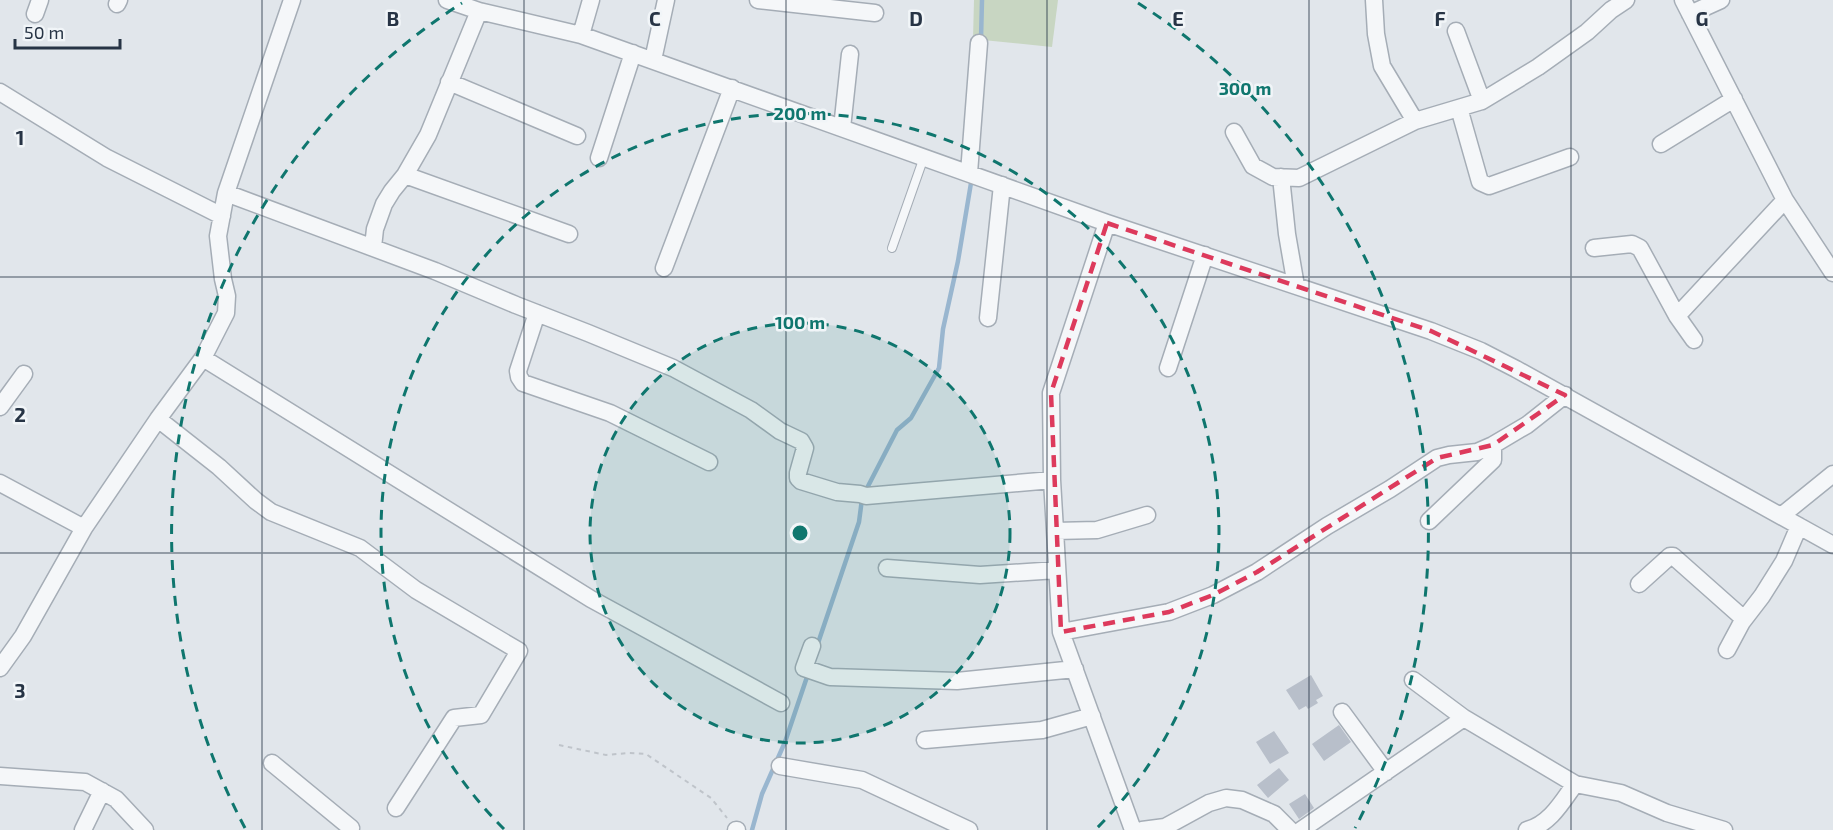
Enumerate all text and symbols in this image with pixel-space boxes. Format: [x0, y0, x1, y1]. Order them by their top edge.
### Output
text: B [387, 6, 399, 30]
text: C [649, 6, 661, 30]
text: D [909, 6, 923, 30]
text: E [1172, 6, 1184, 30]
text: F [1434, 6, 1446, 30]
text: G [1696, 6, 1708, 30]
scale bar [15, 12, 120, 50]
text: 50 m [24, 21, 64, 43]
text: 300 m [1219, 77, 1271, 99]
text: 200 m [774, 102, 826, 124]
text: 1 [16, 125, 24, 149]
text: 100 m [775, 311, 825, 333]
text: 2 [14, 402, 26, 426]
centre of rings [790, 523, 810, 543]
text: 3 [14, 678, 26, 702]

